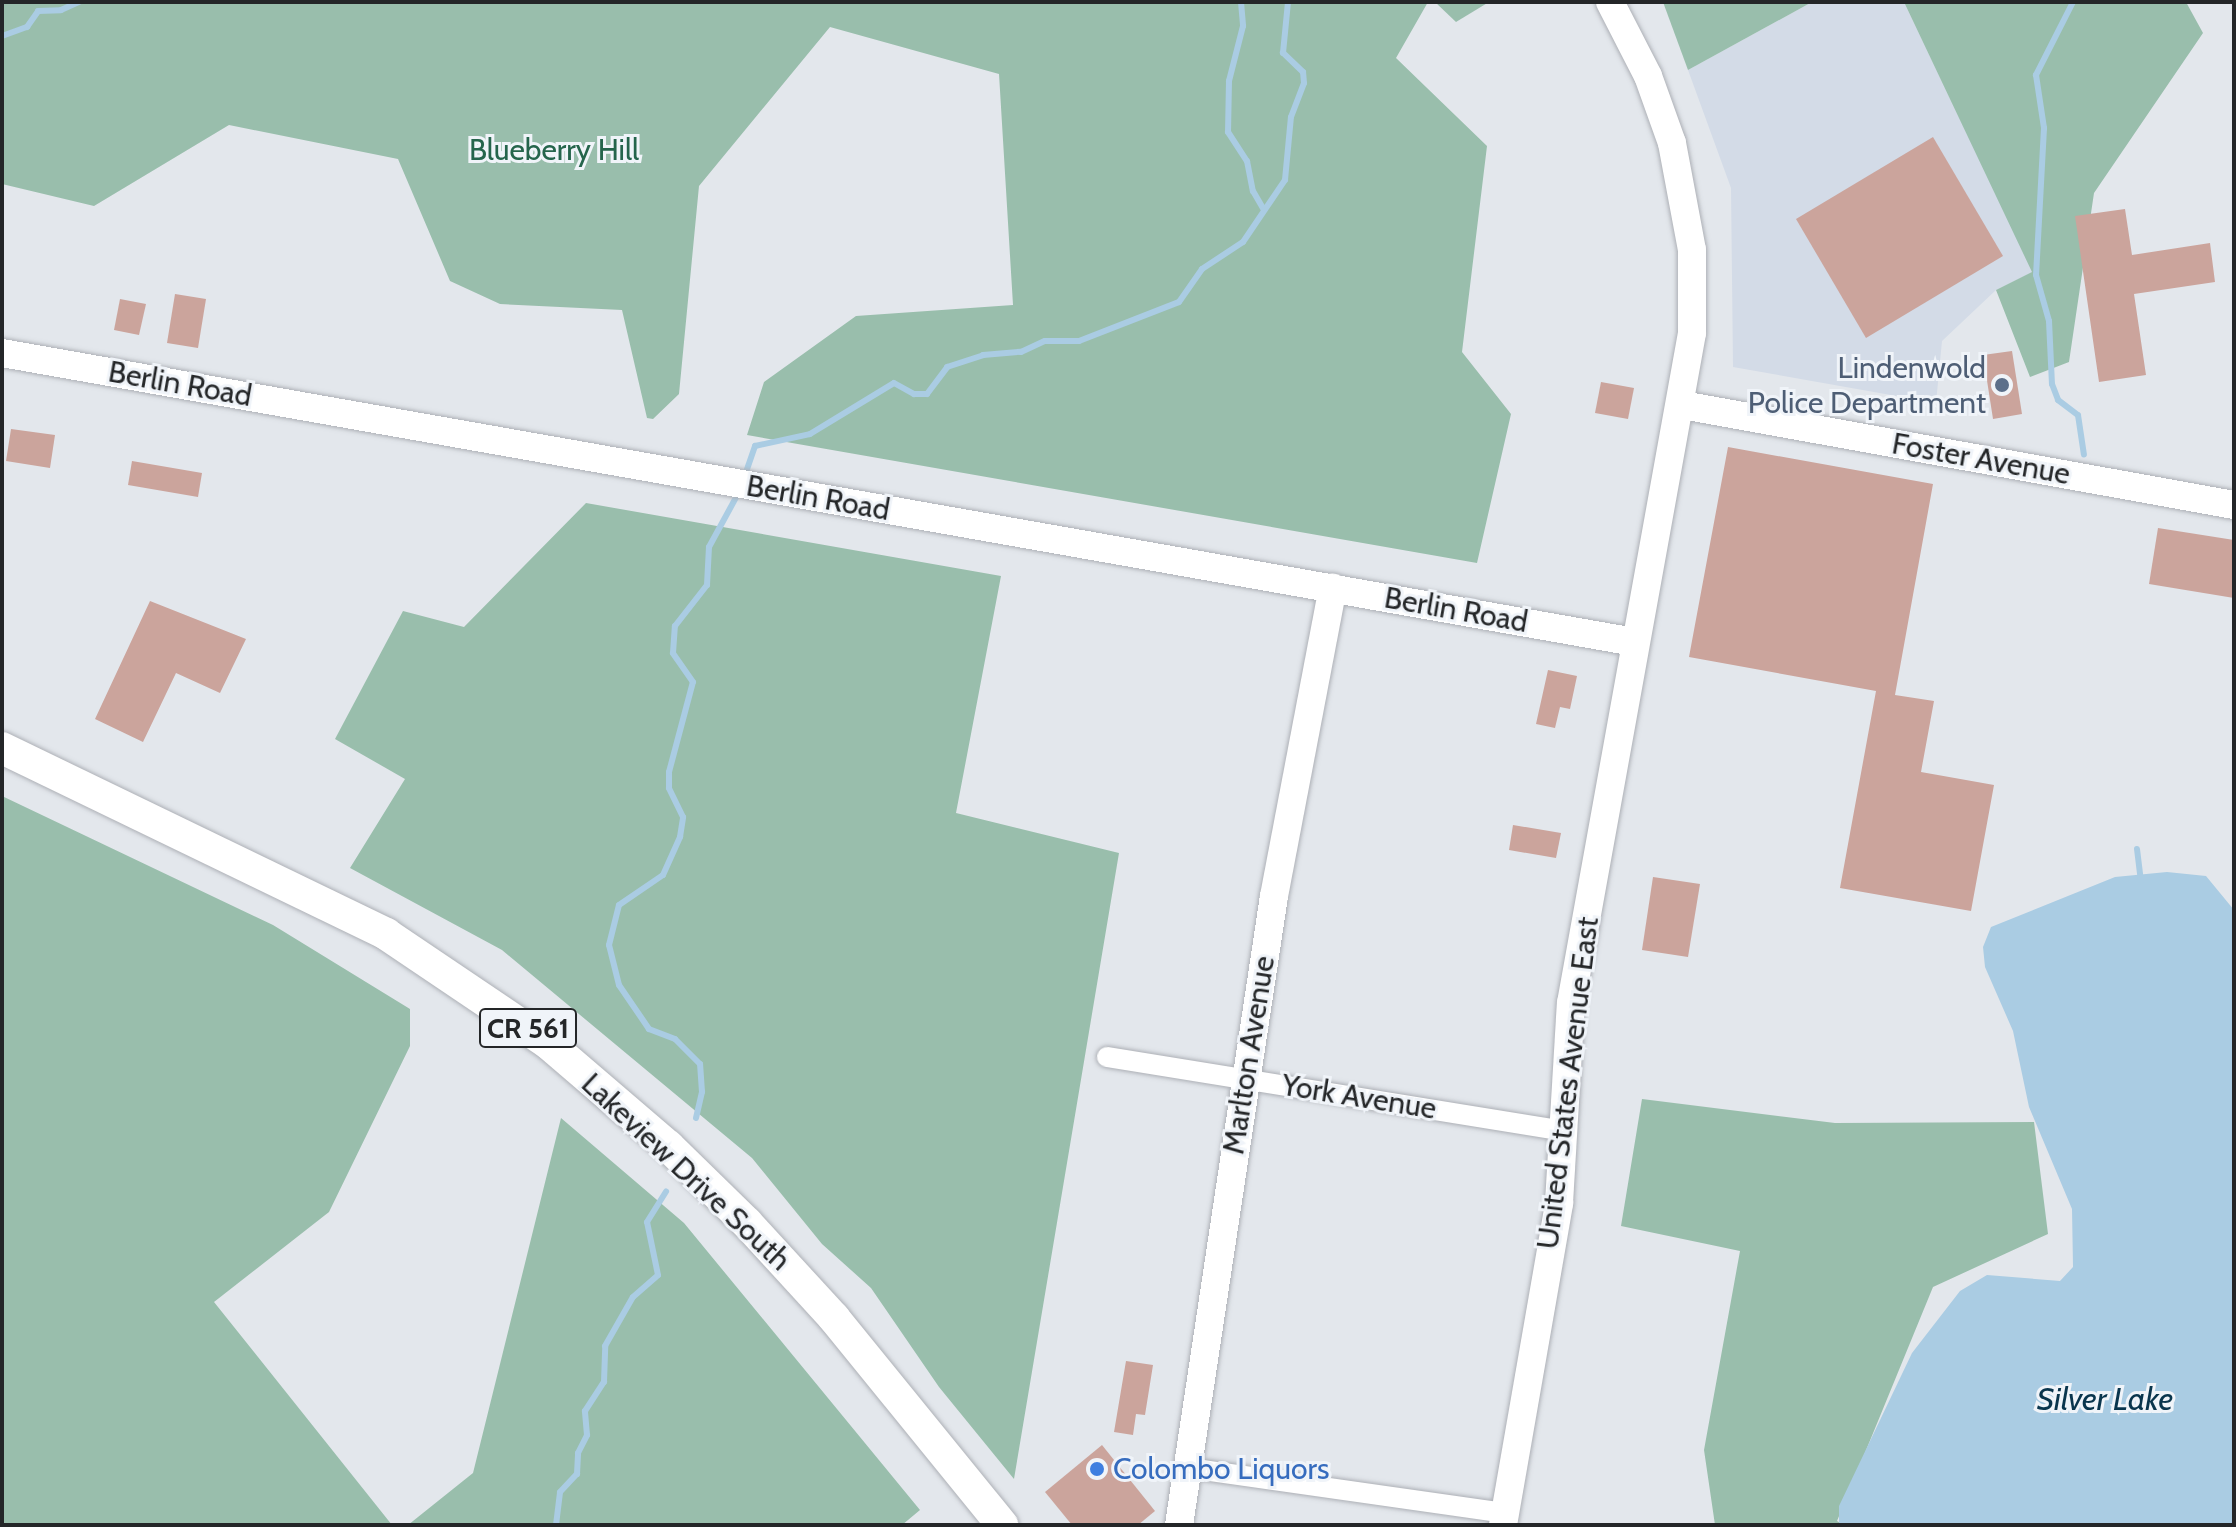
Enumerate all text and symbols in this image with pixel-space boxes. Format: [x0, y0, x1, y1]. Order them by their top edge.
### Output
park label: Blueberry Hill [469, 132, 639, 168]
place label: Lindenwold Police Department [1748, 350, 1986, 420]
street label: Berlin Road [106, 354, 254, 414]
marker: Lindenwold Police Department [1993, 376, 2011, 394]
street label: Foster Avenue [1889, 426, 2073, 492]
street label: Berlin Road [744, 468, 892, 528]
street label: Berlin Road [1382, 580, 1530, 640]
street label: United States Avenue East [1530, 915, 1606, 1251]
street label: Marlton Avenue [1216, 953, 1282, 1157]
road number: CR 561 [478, 1004, 578, 1052]
street label: Lakeview Drive South [574, 1066, 798, 1278]
street label: York Avenue [1279, 1067, 1439, 1127]
water label: Silver Lake [2037, 1380, 2173, 1418]
place label: Colombo Liquors [1113, 1451, 1329, 1487]
marker: Colombo Liquors [1088, 1460, 1106, 1478]

